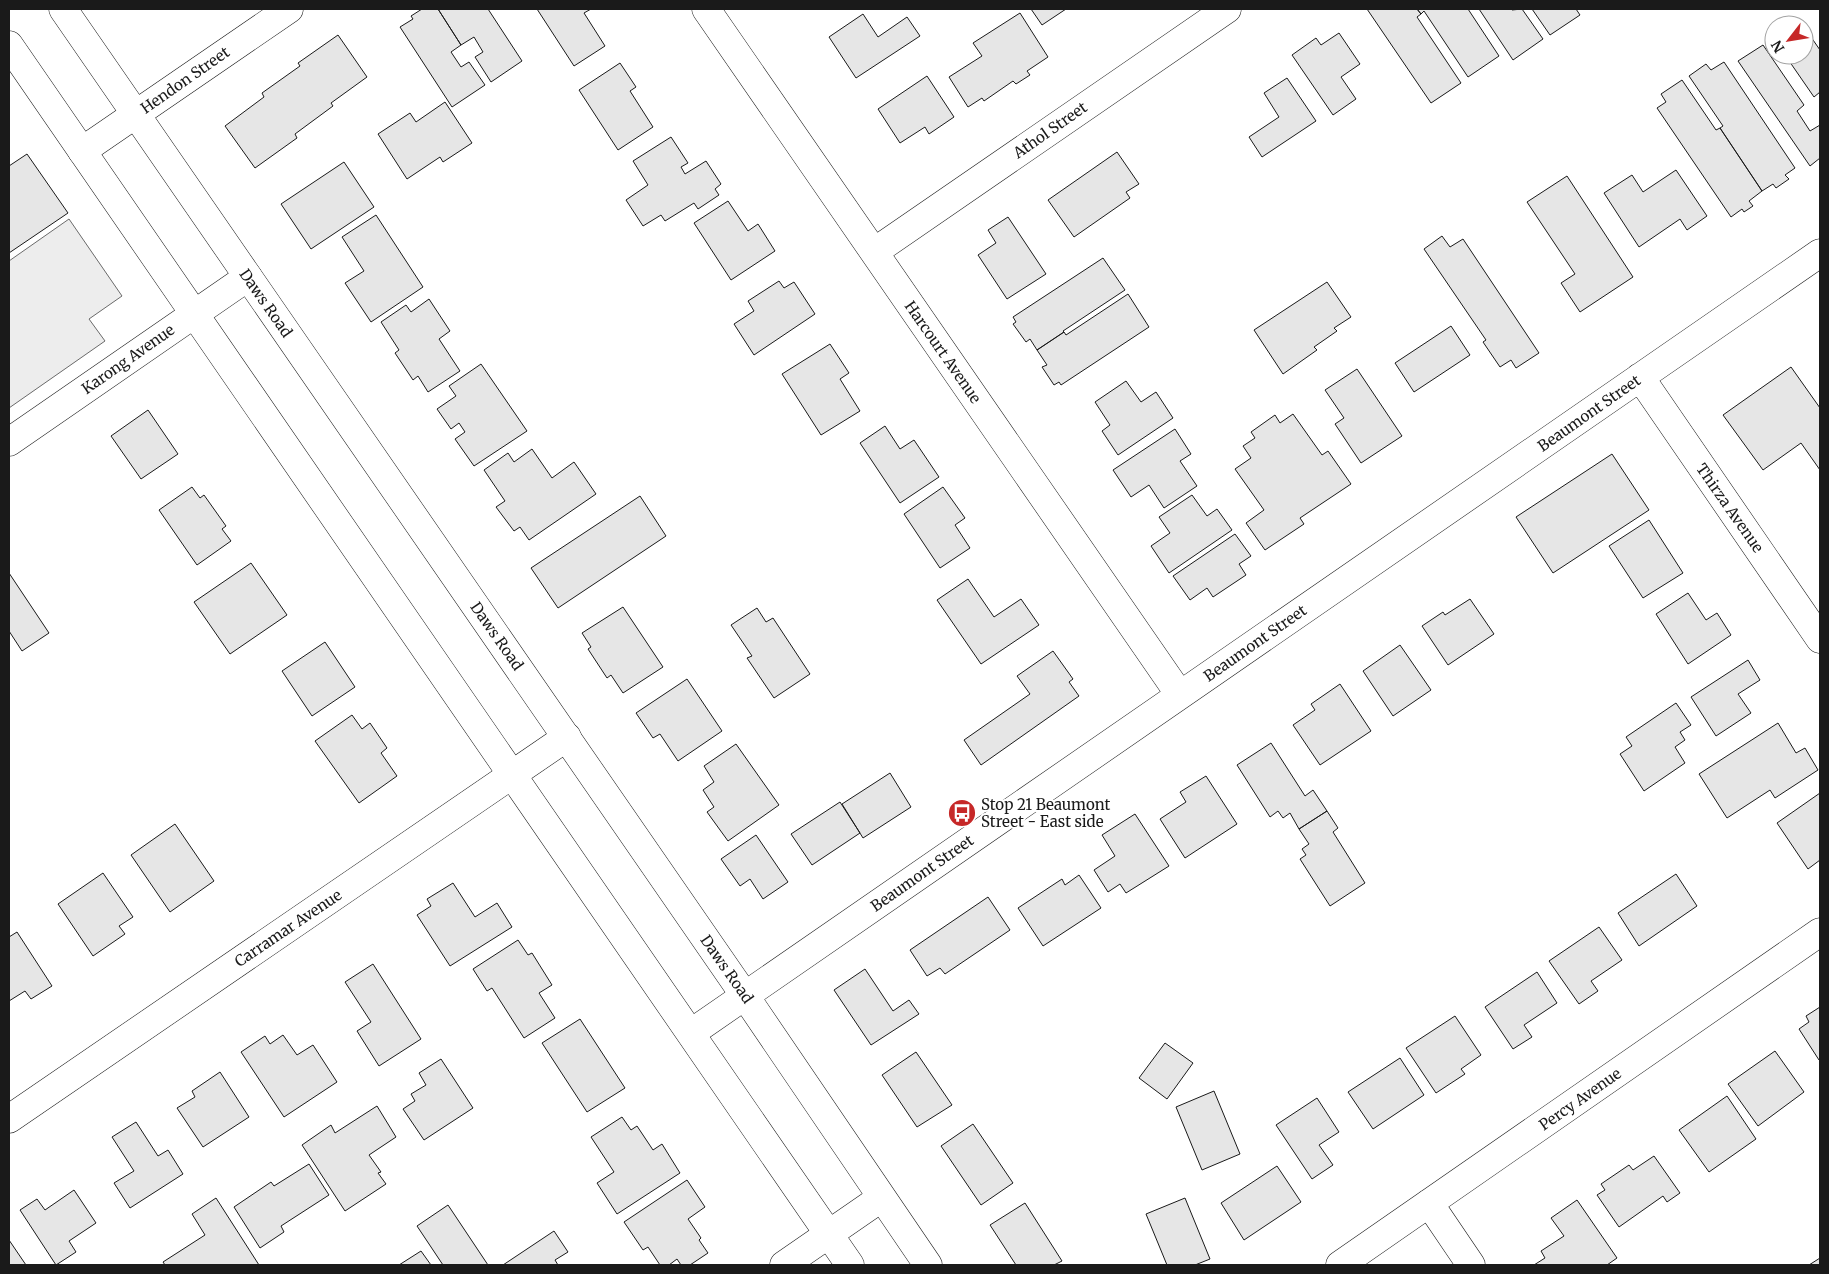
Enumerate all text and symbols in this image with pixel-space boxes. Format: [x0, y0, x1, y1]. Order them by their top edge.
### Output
north arrow [1764, 15, 1814, 65]
text: N [1767, 37, 1788, 56]
street label: Hendon Street [137, 42, 233, 118]
street label: Athol Street [1009, 98, 1091, 163]
street label: Daws Road [235, 265, 297, 341]
street label: Harcourt Avenue [901, 297, 985, 407]
street label: Karong Avenue [78, 320, 178, 398]
street label: Beaumont Street [1534, 370, 1644, 455]
street label: Thirza Avenue [1692, 460, 1768, 556]
street label: Daws Road [466, 598, 528, 674]
street label: Beaumont Street [1200, 600, 1310, 685]
place label: Stop 21 Beaumont Street - East side [981, 795, 1110, 831]
bus stop icon: Stop 21 Beaumont Street - East side [947, 798, 977, 828]
street label: Beaumont Street [867, 830, 977, 915]
street label: Carramar Avenue [231, 885, 345, 971]
street label: Daws Road [696, 931, 758, 1007]
street label: Percy Avenue [1535, 1064, 1625, 1134]

